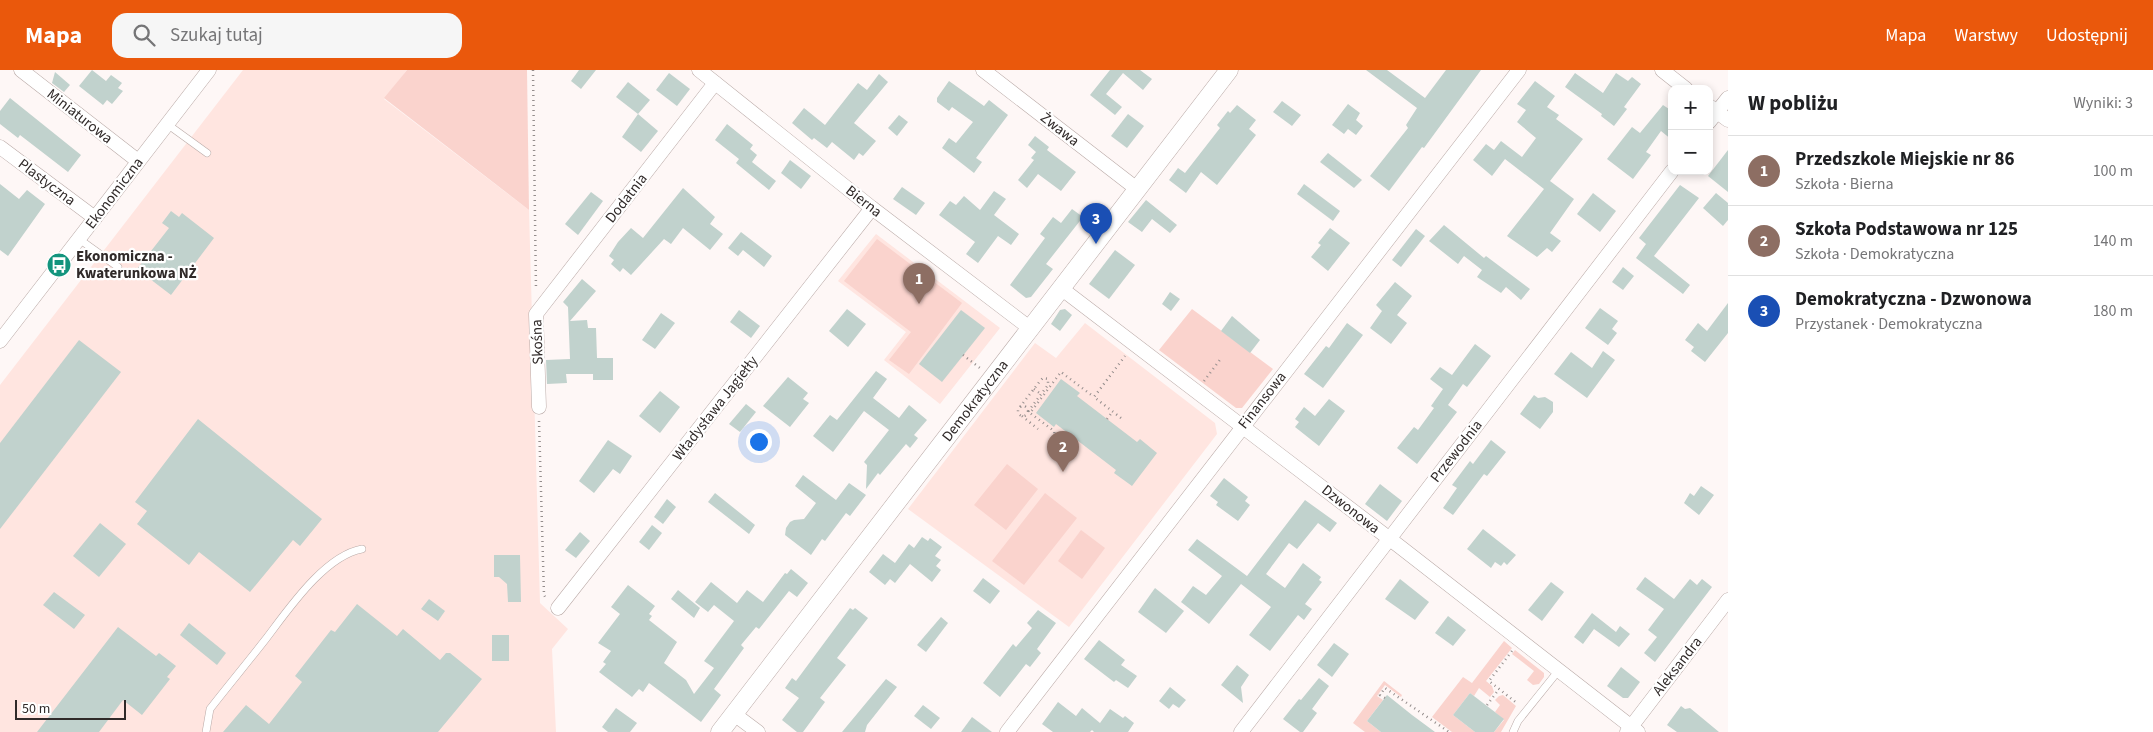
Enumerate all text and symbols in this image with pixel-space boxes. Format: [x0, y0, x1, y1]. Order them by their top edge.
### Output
search box [112, 13, 462, 58]
text: Mapa [25, 18, 82, 53]
icon: search [130, 21, 158, 49]
text: Szukaj tutaj [170, 22, 263, 49]
text: Mapa [1885, 23, 1926, 48]
text: Warstwy [1954, 23, 2018, 48]
text: Udostępnij [2046, 23, 2128, 48]
street label: Miniaturowa [42, 84, 117, 149]
map controls [1668, 85, 1713, 175]
button: + [1668, 85, 1713, 130]
text: W pobliżu [1748, 88, 1838, 118]
text: Wyniki: 3 [2073, 92, 2133, 114]
street label: Żwawa [1036, 108, 1084, 151]
button: − [1668, 130, 1713, 175]
text: Przedszkole Miejskie nr 86 [1795, 146, 2015, 173]
street label: Ekonomiczna [81, 153, 148, 233]
street label: Plastyczna [14, 154, 80, 211]
text: 1 [1760, 160, 1768, 182]
text: 100 m [2093, 160, 2133, 182]
street label: Dodatnia [600, 169, 652, 227]
text: Szkoła · Bierna [1795, 173, 1894, 195]
street label: Bierna [841, 181, 886, 222]
pin: 3 [1080, 203, 1112, 244]
text: Szkoła Podstawowa nr 125 [1795, 216, 2018, 243]
text: 2 [1760, 230, 1768, 252]
text: 140 m [2093, 230, 2133, 252]
text: Szkoła · Demokratyczna [1795, 243, 1954, 265]
place label: Ekonomiczna - Kwaterunkowa NŻ [76, 246, 197, 284]
bus stop icon: Ekonomiczna - Kwaterunkowa NŻ [46, 252, 72, 278]
pin: 1 [903, 263, 935, 304]
text: Demokratyczna - Dzwonowa [1795, 286, 2032, 313]
text: 3 [1760, 300, 1768, 322]
text: 180 m [2093, 300, 2133, 322]
text: Przystanek · Demokratyczna [1795, 313, 1983, 335]
street label: Skośna [526, 319, 549, 365]
street label: Władysława Jagiełły [668, 351, 763, 465]
street label: Demokratyczna [937, 356, 1013, 446]
street label: Finansowa [1233, 367, 1291, 433]
street label: Przewodnia [1425, 416, 1487, 487]
your location [746, 429, 772, 455]
pin: 2 [1047, 431, 1079, 472]
street label: Dzwonowa [1317, 480, 1384, 539]
street label: Aleksandra [1648, 632, 1707, 700]
scale bar [15, 697, 126, 720]
text: 50 m [22, 699, 50, 719]

